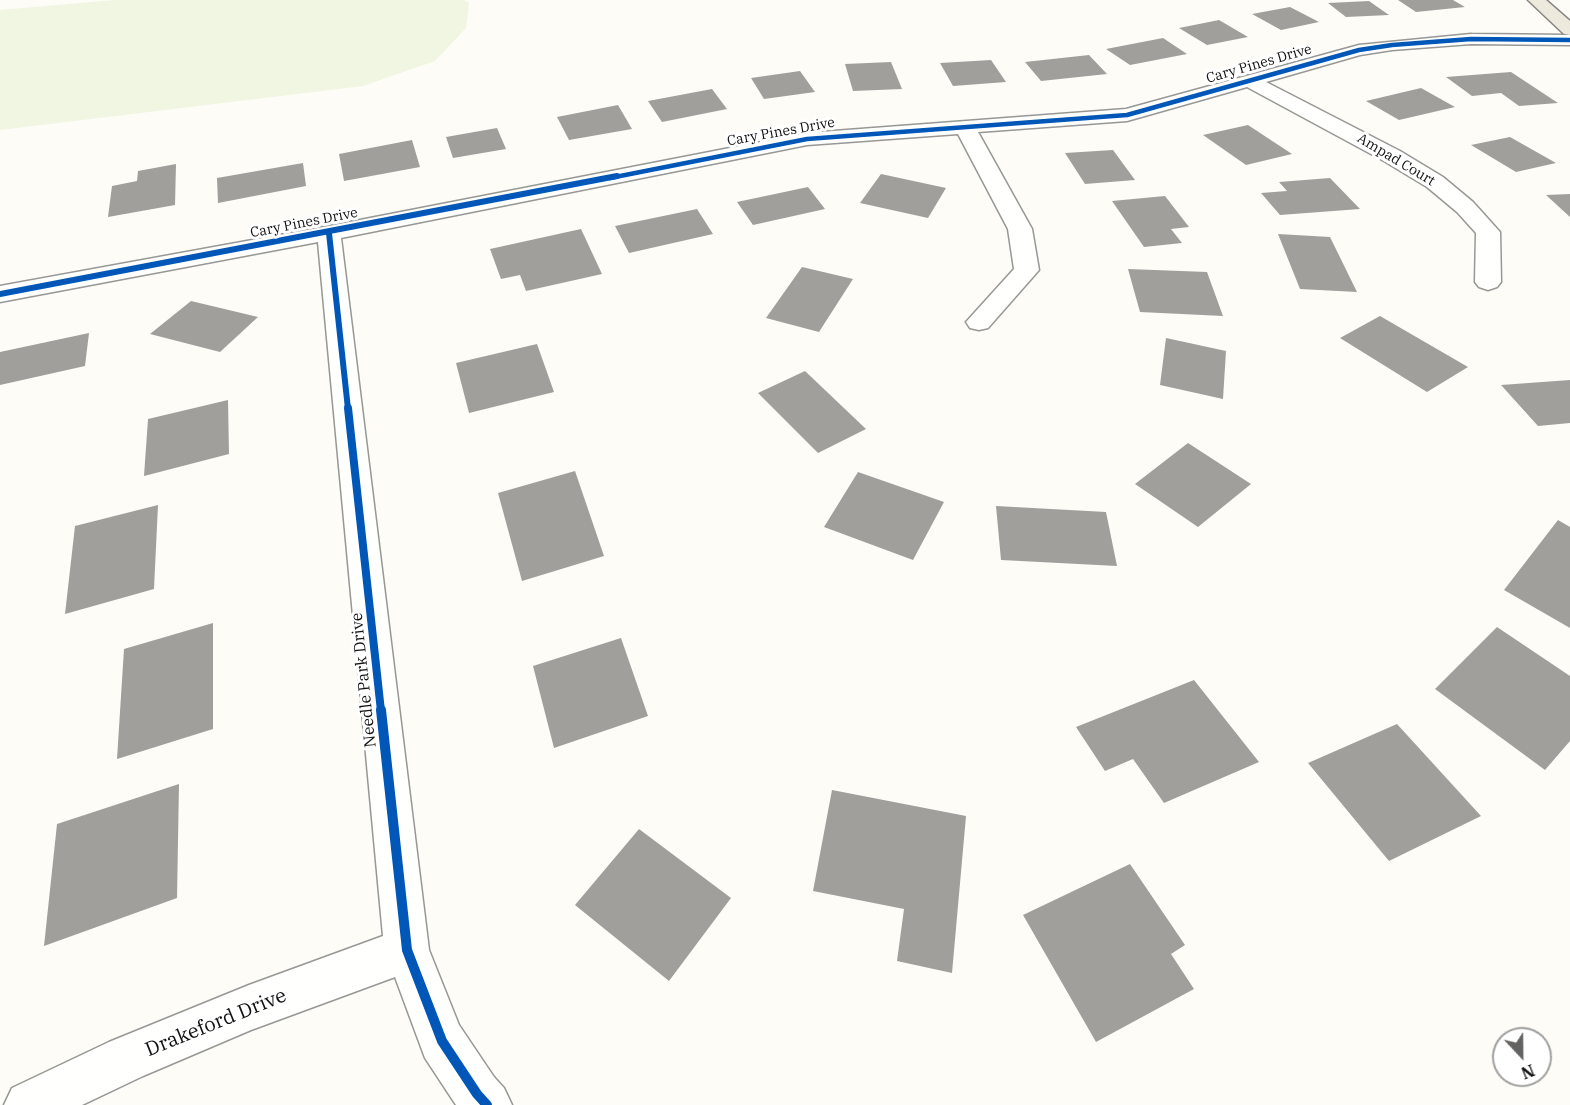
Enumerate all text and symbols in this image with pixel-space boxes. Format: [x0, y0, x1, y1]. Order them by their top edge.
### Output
street label: Cary Pines Drive [1204, 41, 1314, 87]
street label: Cary Pines Drive [726, 114, 836, 150]
street label: Ampad Court [1354, 130, 1438, 190]
street label: Cary Pines Drive [249, 204, 359, 242]
street label: Needle Park Drive [347, 612, 381, 748]
street label: Drakeford Drive [142, 984, 290, 1062]
north arrow [1492, 1027, 1552, 1087]
text: N [1518, 1060, 1538, 1083]

